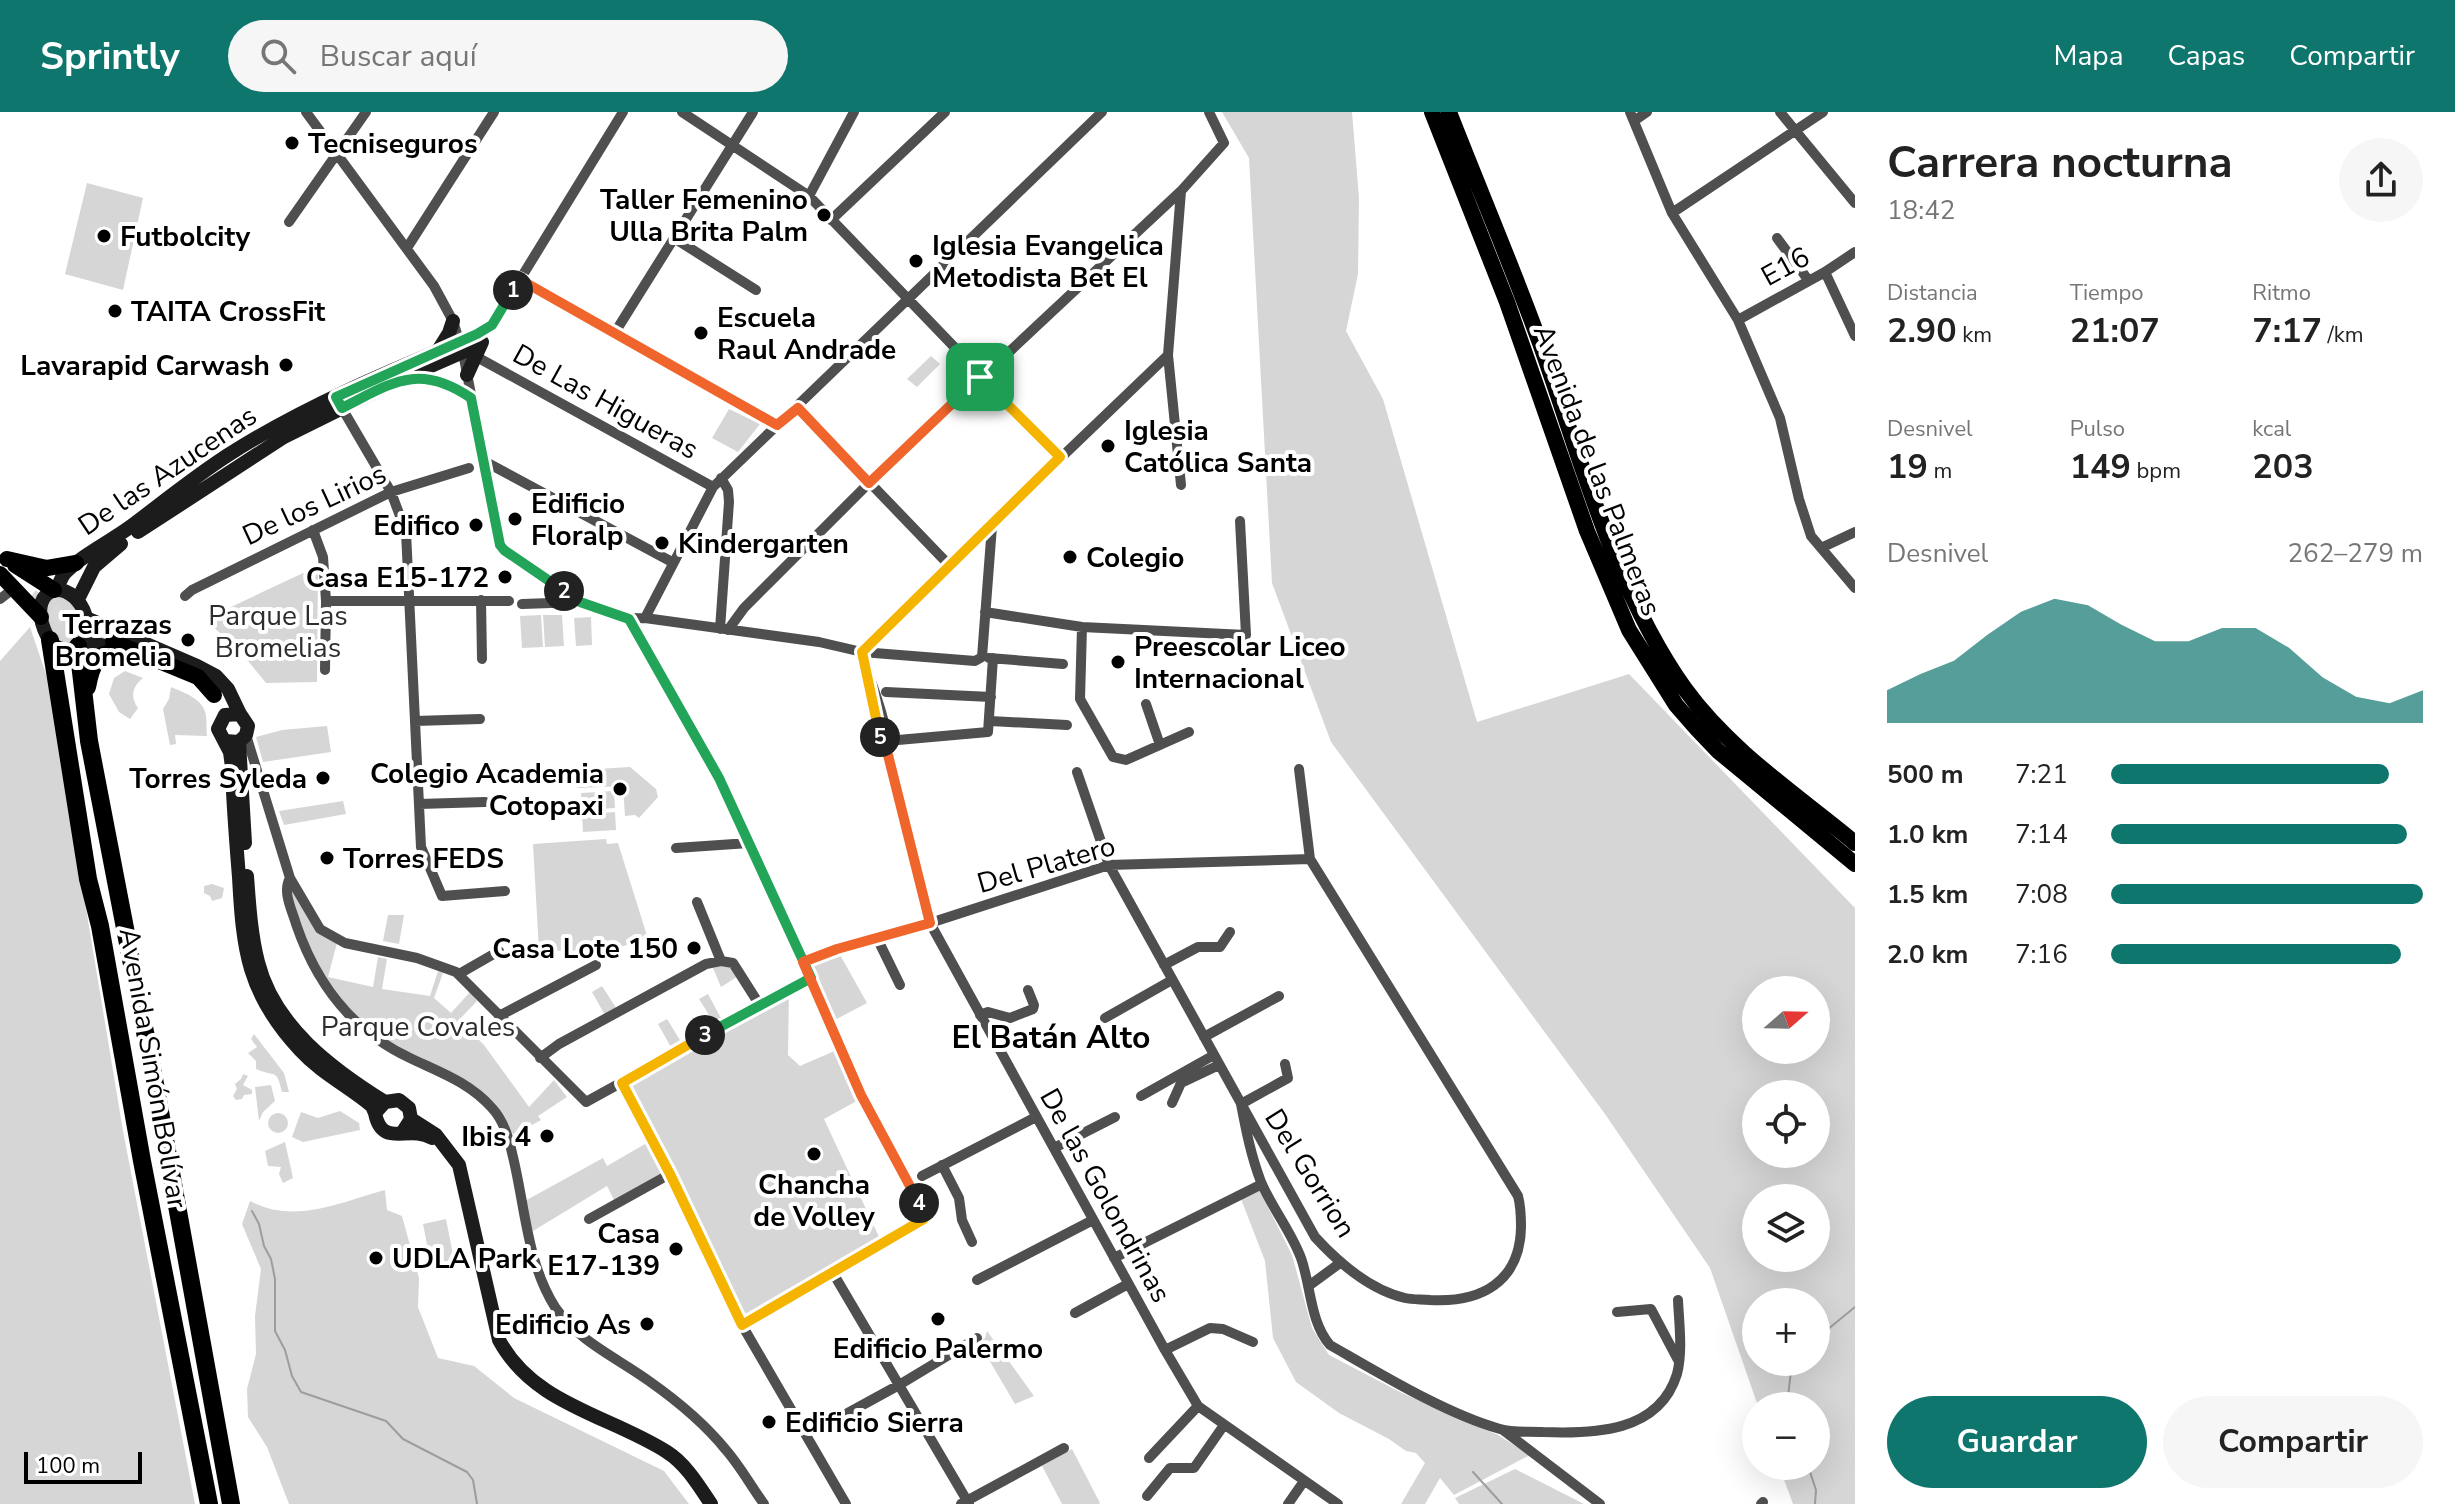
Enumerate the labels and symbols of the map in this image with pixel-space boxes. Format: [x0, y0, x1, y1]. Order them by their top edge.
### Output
place label: Tecniseguros [308, 125, 478, 163]
marker: Tecniseguros [283, 134, 301, 152]
place label: Taller Femenino Ulla Brita Palm [600, 181, 808, 251]
marker: Taller Femenino Ulla Brita Palm [815, 206, 833, 224]
place label: Futbolcity [120, 218, 250, 256]
marker: Futbolcity [95, 227, 113, 245]
place label: Iglesia Evangelica Metodista Bet El [932, 227, 1164, 297]
street label: E16 [1754, 238, 1817, 296]
marker: Iglesia Evangelica Metodista Bet El [907, 252, 925, 270]
pin: 1 [493, 270, 533, 310]
place label: TAITA CrossFit [131, 293, 326, 331]
place label: Escuela Raul Andrade [717, 299, 896, 369]
marker: TAITA CrossFit [106, 302, 124, 320]
street label: Avenida de las Palmeras [1524, 319, 1670, 621]
marker: Escuela Raul Andrade [692, 324, 710, 342]
street label: De Las Higueras [506, 335, 705, 469]
pin [946, 343, 1014, 411]
place label: Lavarapid Carwash [20, 347, 270, 385]
marker: Lavarapid Carwash [277, 356, 295, 374]
street label: De las Azucenas [71, 397, 264, 545]
place label: Iglesia Católica Santa [1124, 412, 1312, 482]
marker: Iglesia Católica Santa [1099, 437, 1117, 455]
street label: De los Lirios [236, 455, 392, 555]
place label: Edificio Floralp [531, 485, 625, 555]
place label: Edifico [373, 507, 460, 545]
marker: Edificio Floralp [506, 510, 524, 528]
marker: Edifico [467, 516, 485, 534]
place label: Kindergarten [678, 525, 849, 563]
marker: Kindergarten [653, 534, 671, 552]
place label: Colegio [1086, 539, 1184, 577]
marker: Colegio [1061, 548, 1079, 566]
place label: Casa E15-172 [306, 559, 489, 597]
marker: Casa E15-172 [496, 568, 514, 586]
pin: 2 [544, 571, 584, 611]
park label: Parque Las Bromelias [208, 597, 348, 667]
place label: Terrazas Bromelia [55, 606, 172, 676]
place label: Preescolar Liceo Internacional [1134, 628, 1346, 698]
marker: Terrazas Bromelia [179, 631, 197, 649]
marker: Preescolar Liceo Internacional [1109, 653, 1127, 671]
pin: 5 [860, 717, 900, 757]
place label: Colegio Academia Cotopaxi [370, 755, 604, 825]
place label: Torres Syleda [129, 760, 307, 798]
marker: Torres Syleda [314, 769, 332, 787]
marker: Colegio Academia Cotopaxi [611, 780, 629, 798]
street label: Del Platero [973, 827, 1120, 903]
place label: Torres FEDS [343, 840, 504, 878]
marker: Torres FEDS [318, 849, 336, 867]
street label: Avenida Simón Bolívar [110, 925, 196, 1211]
place label: Casa Lote 150 [492, 930, 678, 968]
marker: Casa Lote 150 [685, 939, 703, 957]
north arrow [1742, 976, 1830, 1064]
park label: Parque Covales [321, 1008, 515, 1046]
pin: 3 [685, 1015, 725, 1055]
district label: El Batán Alto [952, 1016, 1150, 1059]
street label: De las Golondrinas [1031, 1082, 1180, 1309]
street label: Del Gorrion [1256, 1102, 1365, 1245]
place label: Ibis 4 [461, 1118, 531, 1156]
marker: Ibis 4 [538, 1127, 556, 1145]
marker: Chancha de Volley [805, 1145, 823, 1163]
place label: Chancha de Volley [753, 1166, 875, 1236]
pin: 4 [899, 1183, 939, 1223]
place label: Casa E17-139 [547, 1215, 660, 1285]
place label: UDLA Park [392, 1240, 538, 1278]
marker: Casa E17-139 [667, 1240, 685, 1258]
marker: UDLA Park [367, 1249, 385, 1267]
place label: Edificio As [495, 1306, 631, 1344]
marker: Edificio Palermo [929, 1310, 947, 1328]
marker: Edificio As [638, 1315, 656, 1333]
place label: Edificio Palermo [833, 1330, 1043, 1368]
place label: Edificio Sierra [785, 1404, 964, 1442]
marker: Edificio Sierra [760, 1413, 778, 1431]
scale bar [24, 1448, 142, 1484]

